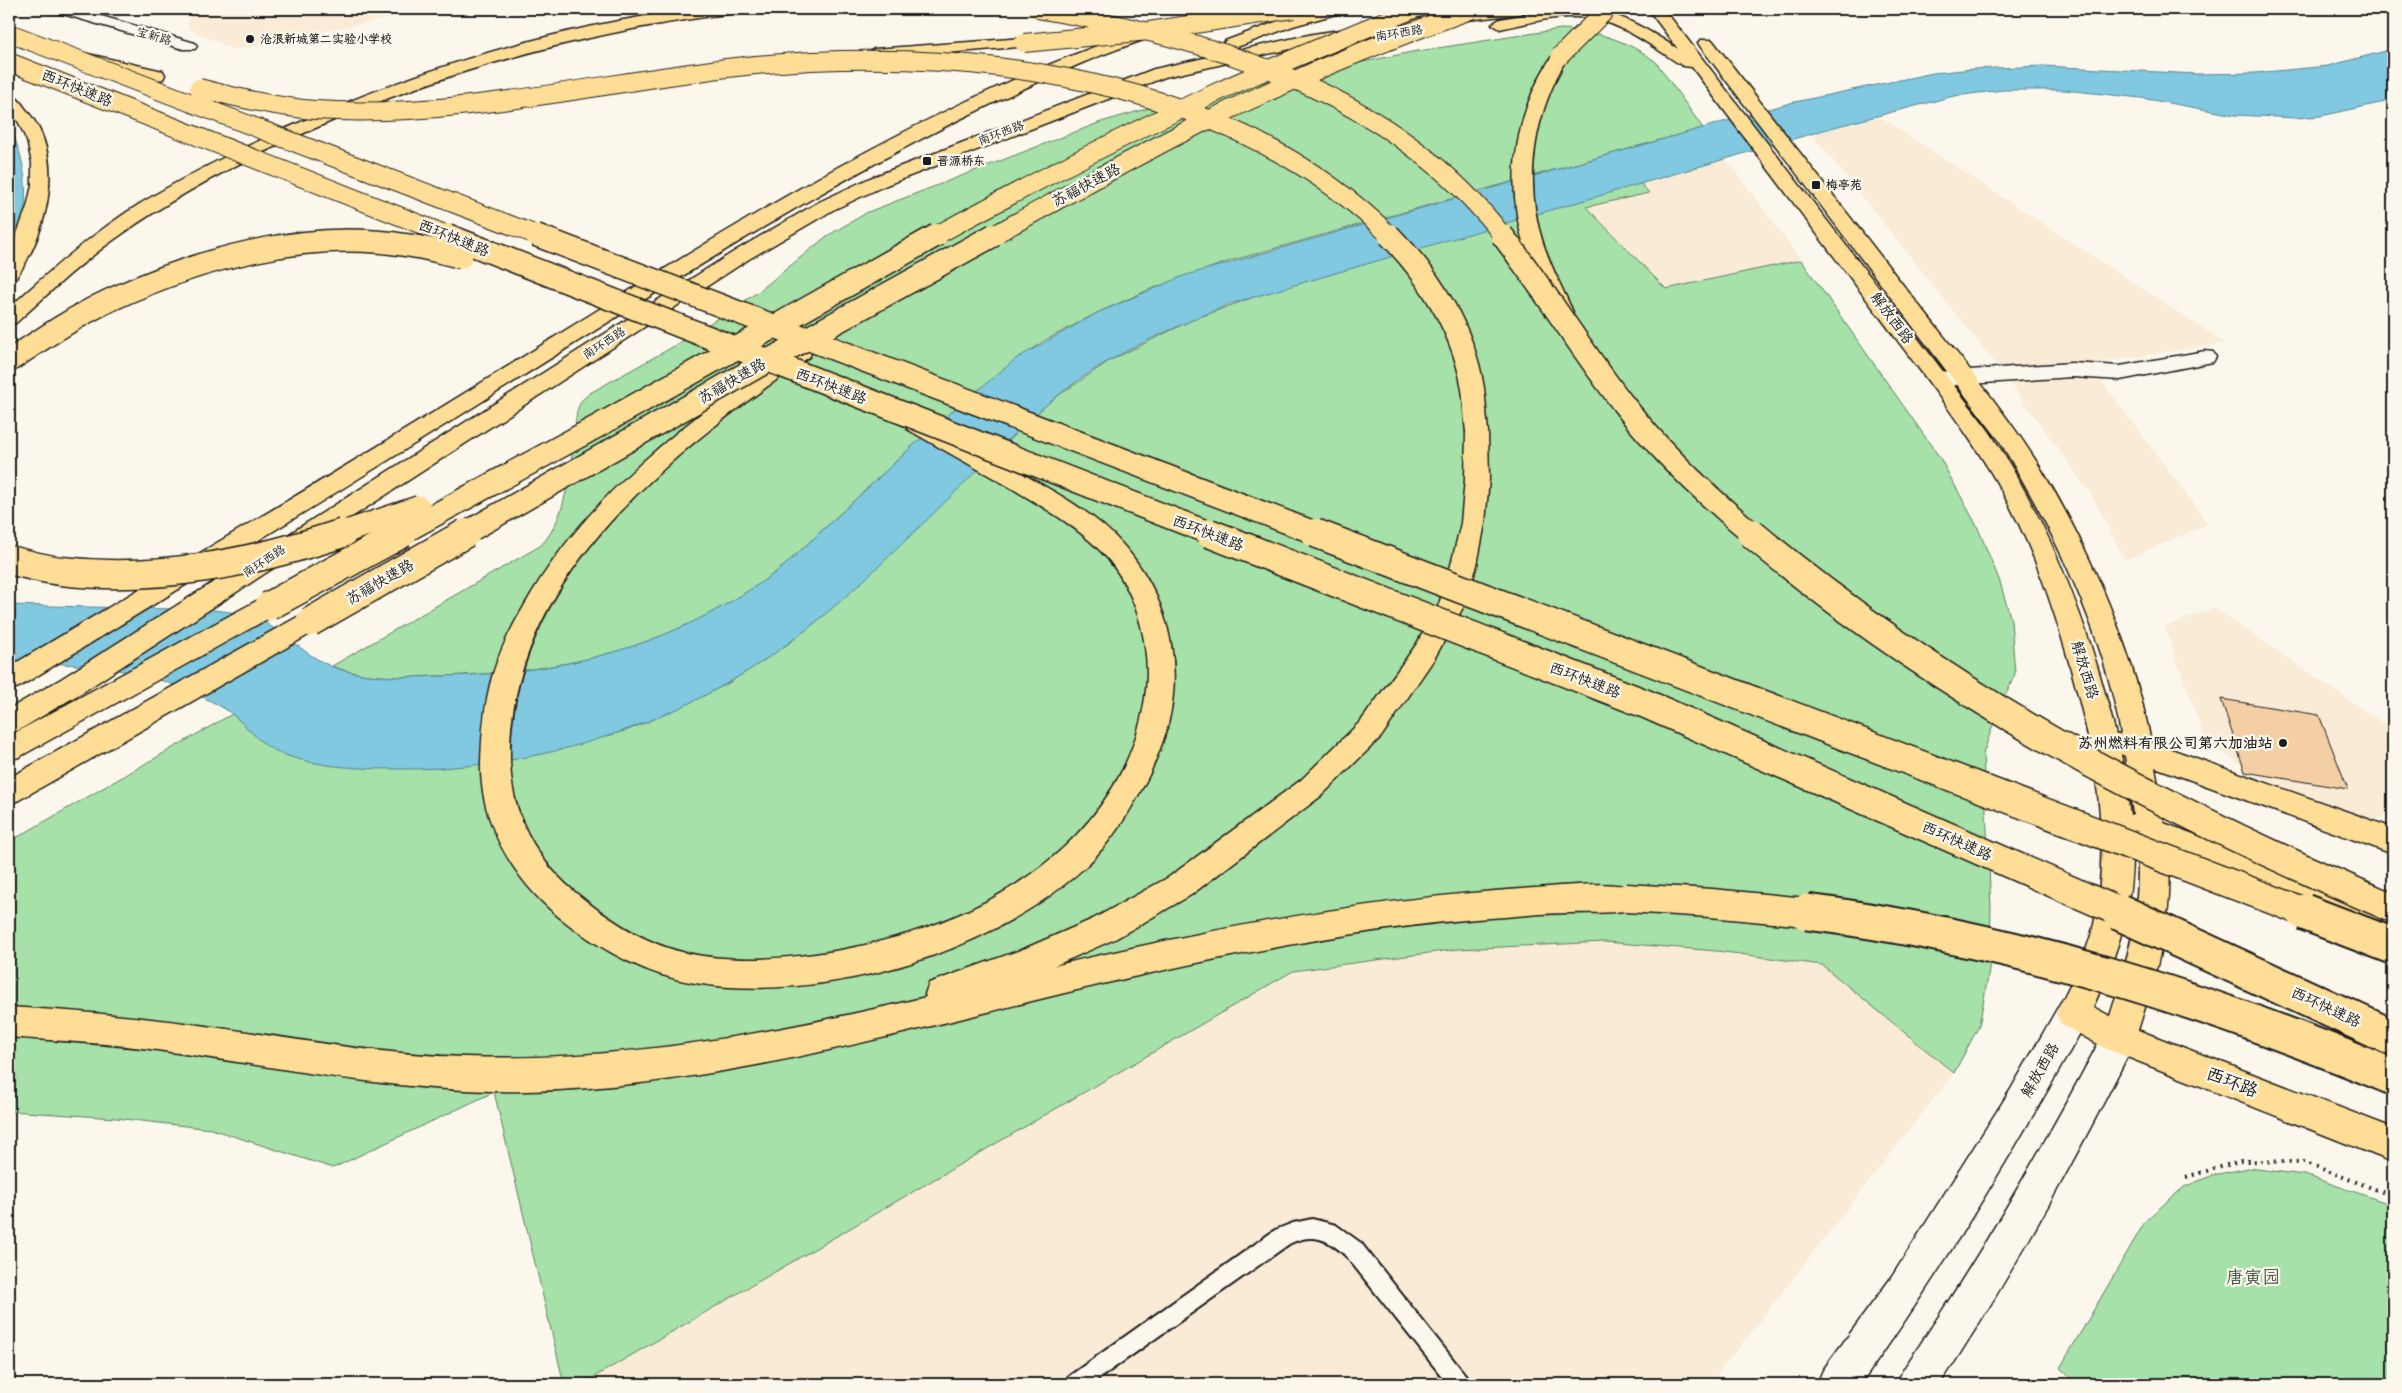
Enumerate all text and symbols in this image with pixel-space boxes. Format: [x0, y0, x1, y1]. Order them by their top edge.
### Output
street label: 南环西路 [1374, 22, 1424, 45]
street label: 宝新路 [134, 24, 173, 49]
place label: 沧浪新城第二实验小学校 [260, 32, 392, 47]
marker: 沧浪新城第二实验小学校 [244, 33, 256, 45]
street label: 西环快速路 [38, 66, 115, 111]
street label: 南环西路 [976, 118, 1026, 149]
place label: 晋源桥东 [937, 154, 985, 169]
marker: 晋源桥东 [921, 155, 933, 167]
street label: 苏福快速路 [1049, 159, 1124, 211]
place label: 梅亭苑 [1826, 178, 1862, 193]
marker: 梅亭苑 [1810, 179, 1822, 191]
street label: 西环快速路 [415, 216, 492, 261]
street label: 解放西路 [1866, 289, 1917, 348]
street label: 南环西路 [580, 324, 628, 363]
street label: 苏福快速路 [695, 354, 769, 408]
street label: 西环快速路 [792, 364, 869, 409]
street label: 西环快速路 [1169, 511, 1246, 556]
street label: 南环西路 [240, 542, 288, 581]
street label: 苏福快速路 [343, 555, 417, 609]
street label: 解放西路 [2067, 639, 2102, 702]
street label: 西环快速路 [1546, 658, 1623, 703]
place label: 苏州燃料有限公司第六加油站 [2078, 734, 2273, 753]
marker: 苏州燃料有限公司第六加油站 [2277, 737, 2289, 749]
street label: 西环快速路 [1919, 818, 1995, 865]
street label: 西环快速路 [2288, 983, 2364, 1032]
street label: 解放西路 [2017, 1040, 2064, 1101]
street label: 西环路 [2202, 1062, 2261, 1103]
park label: 唐寅园 [2226, 1266, 2280, 1289]

